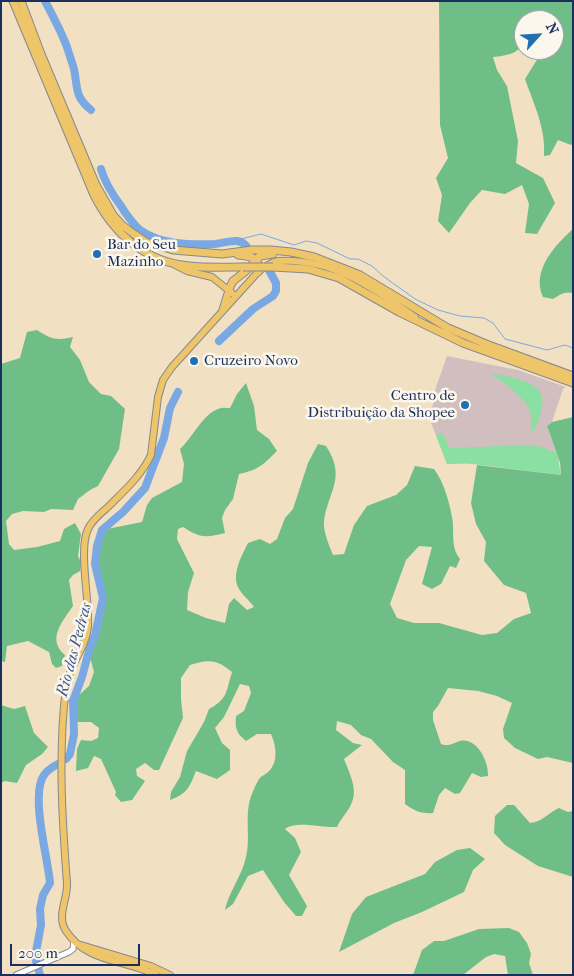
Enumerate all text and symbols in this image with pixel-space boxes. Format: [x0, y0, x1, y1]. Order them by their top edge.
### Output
north arrow [514, 10, 564, 60]
text: N [542, 20, 562, 37]
place label: Bar do Seu Mazinho [107, 236, 176, 271]
marker: Bar do Seu Mazinho [91, 248, 103, 260]
place label: Cruzeiro Novo [204, 352, 298, 370]
marker: Cruzeiro Novo [188, 355, 200, 367]
place label: Centro de Distribuição da Shopee [308, 387, 455, 422]
marker: Centro de Distribuição da Shopee [459, 399, 471, 411]
water label: Rio das Pedras [53, 601, 97, 699]
scale bar [12, 934, 142, 966]
text: 200 m [18, 944, 58, 962]

